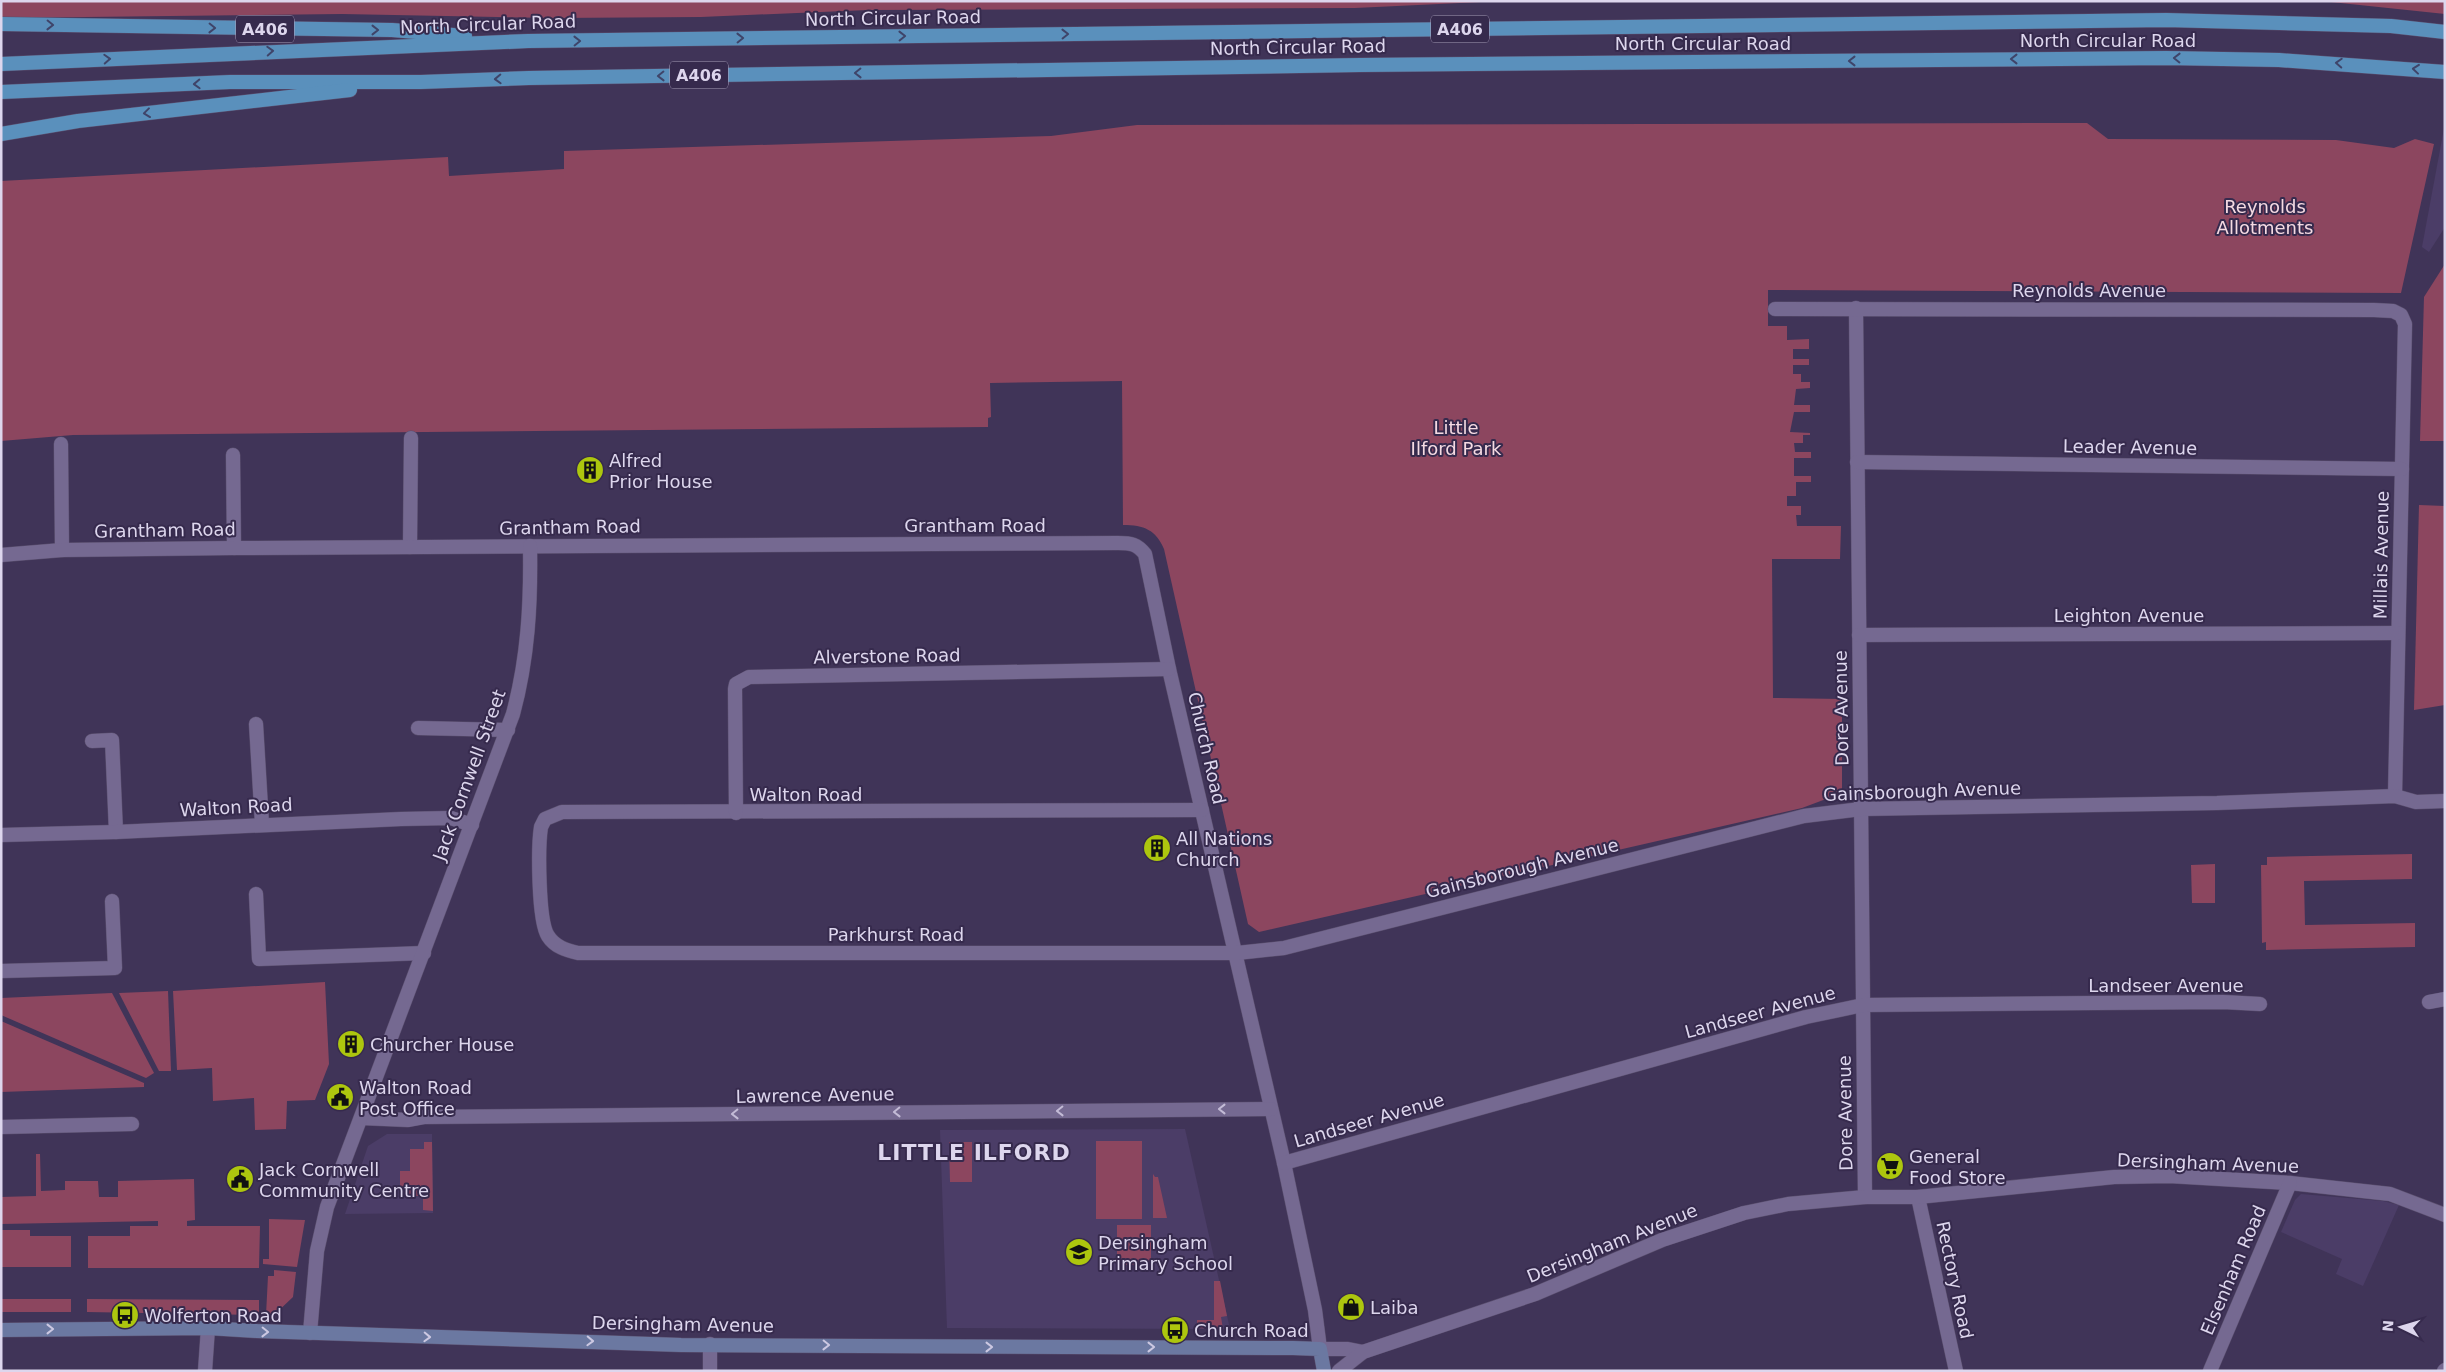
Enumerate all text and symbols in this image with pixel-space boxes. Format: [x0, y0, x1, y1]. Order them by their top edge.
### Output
street label: North Circular Road [805, 6, 981, 30]
street label: North Circular Road [400, 10, 576, 38]
road number: A406 [236, 15, 294, 42]
road number: A406 [1431, 15, 1489, 42]
one-way arrow [46, 20, 54, 30]
one-way arrow [209, 23, 217, 33]
one-way arrow [372, 25, 379, 35]
one-way arrow [1061, 29, 1069, 39]
street label: North Circular Road [2020, 30, 2196, 51]
one-way arrow [898, 31, 906, 41]
one-way arrow [736, 33, 744, 44]
street label: North Circular Road [1615, 33, 1791, 54]
one-way arrow [573, 35, 581, 46]
street label: North Circular Road [1210, 35, 1386, 59]
one-way arrow [266, 46, 274, 57]
one-way arrow [2172, 53, 2180, 63]
one-way arrow [104, 54, 112, 64]
one-way arrow [2010, 54, 2018, 64]
one-way arrow [1847, 56, 1855, 66]
one-way arrow [2335, 58, 2343, 69]
road number: A406 [670, 62, 728, 88]
one-way arrow [2412, 64, 2420, 75]
one-way arrow [854, 68, 862, 78]
one-way arrow [656, 71, 664, 81]
one-way arrow [494, 74, 502, 85]
one-way arrow [193, 78, 201, 89]
one-way arrow [143, 107, 151, 118]
park label: Reynolds Allotments [2217, 196, 2313, 238]
street label: Reynolds Avenue [2012, 280, 2166, 301]
park label: Little Ilford Park [1411, 417, 1502, 459]
street label: Leader Avenue [2063, 435, 2197, 459]
place label: Alfred Prior House [609, 450, 712, 492]
building icon: Alfred Prior House [575, 455, 605, 485]
street label: Millais Avenue [2369, 491, 2393, 619]
street label: Grantham Road [499, 515, 641, 539]
street label: Grantham Road [904, 515, 1046, 536]
street label: Grantham Road [94, 518, 236, 542]
street label: Leighton Avenue [2054, 605, 2204, 626]
street label: Alverstone Road [813, 644, 961, 668]
street label: Dore Avenue [1829, 650, 1853, 766]
street label: Jack Cornwell Street [428, 687, 510, 864]
street label: Church Road [1184, 690, 1230, 806]
street label: Gainsborough Avenue [1823, 777, 2021, 805]
street label: Walton Road [749, 784, 863, 805]
street label: Walton Road [179, 794, 293, 820]
place label: All Nations Church [1176, 828, 1272, 870]
building icon: All Nations Church [1142, 833, 1172, 863]
street label: Gainsborough Avenue [1423, 834, 1621, 902]
street label: Parkhurst Road [828, 924, 964, 945]
street label: Landseer Avenue [2088, 975, 2244, 996]
street label: Landseer Avenue [1682, 982, 1838, 1042]
building icon: Churcher House [336, 1029, 366, 1059]
place label: Churcher House [370, 1034, 514, 1055]
street label: Dore Avenue [1833, 1055, 1857, 1171]
place label: Walton Road Post Office [359, 1077, 472, 1119]
public building icon: Walton Road Post Office [325, 1082, 355, 1112]
street label: Lawrence Avenue [735, 1083, 895, 1107]
street label: Landseer Avenue [1291, 1088, 1447, 1152]
one-way arrow [1218, 1104, 1226, 1114]
one-way arrow [1055, 1106, 1063, 1116]
one-way arrow [893, 1107, 900, 1117]
one-way arrow [730, 1109, 738, 1119]
district label: LITTLE ILFORD [877, 1140, 1071, 1165]
place label: General Food Store [1909, 1146, 2005, 1188]
street label: Dersingham Avenue [2117, 1149, 2299, 1177]
supermarket icon: General Food Store [1875, 1151, 1905, 1181]
place label: Jack Cornwell Community Centre [258, 1159, 429, 1201]
public building icon: Jack Cornwell Community Centre [225, 1164, 255, 1194]
street label: Dersingham Avenue [1524, 1199, 1700, 1287]
street label: Elsenham Road [2196, 1202, 2270, 1338]
street label: Rectory Road [1932, 1219, 1978, 1341]
place label: Dersingham Primary School [1098, 1232, 1233, 1274]
school or university icon: Dersingham Primary School [1064, 1237, 1094, 1267]
shop icon: Laiba [1336, 1292, 1366, 1322]
place label: Laiba [1370, 1297, 1419, 1318]
bus stop icon: Wolferton Road [110, 1300, 140, 1330]
north arrow [2376, 1302, 2426, 1352]
place label: Wolferton Road [144, 1305, 282, 1326]
street label: Dersingham Avenue [592, 1312, 774, 1336]
bus stop icon: Church Road [1160, 1315, 1190, 1345]
text: N [2380, 1319, 2397, 1332]
place label: Church Road [1194, 1320, 1309, 1341]
one-way arrow [46, 1324, 54, 1334]
one-way arrow [261, 1326, 269, 1337]
one-way arrow [424, 1331, 432, 1342]
one-way arrow [586, 1336, 594, 1347]
one-way arrow [822, 1340, 830, 1350]
one-way arrow [985, 1342, 993, 1352]
one-way arrow [1148, 1342, 1155, 1352]

